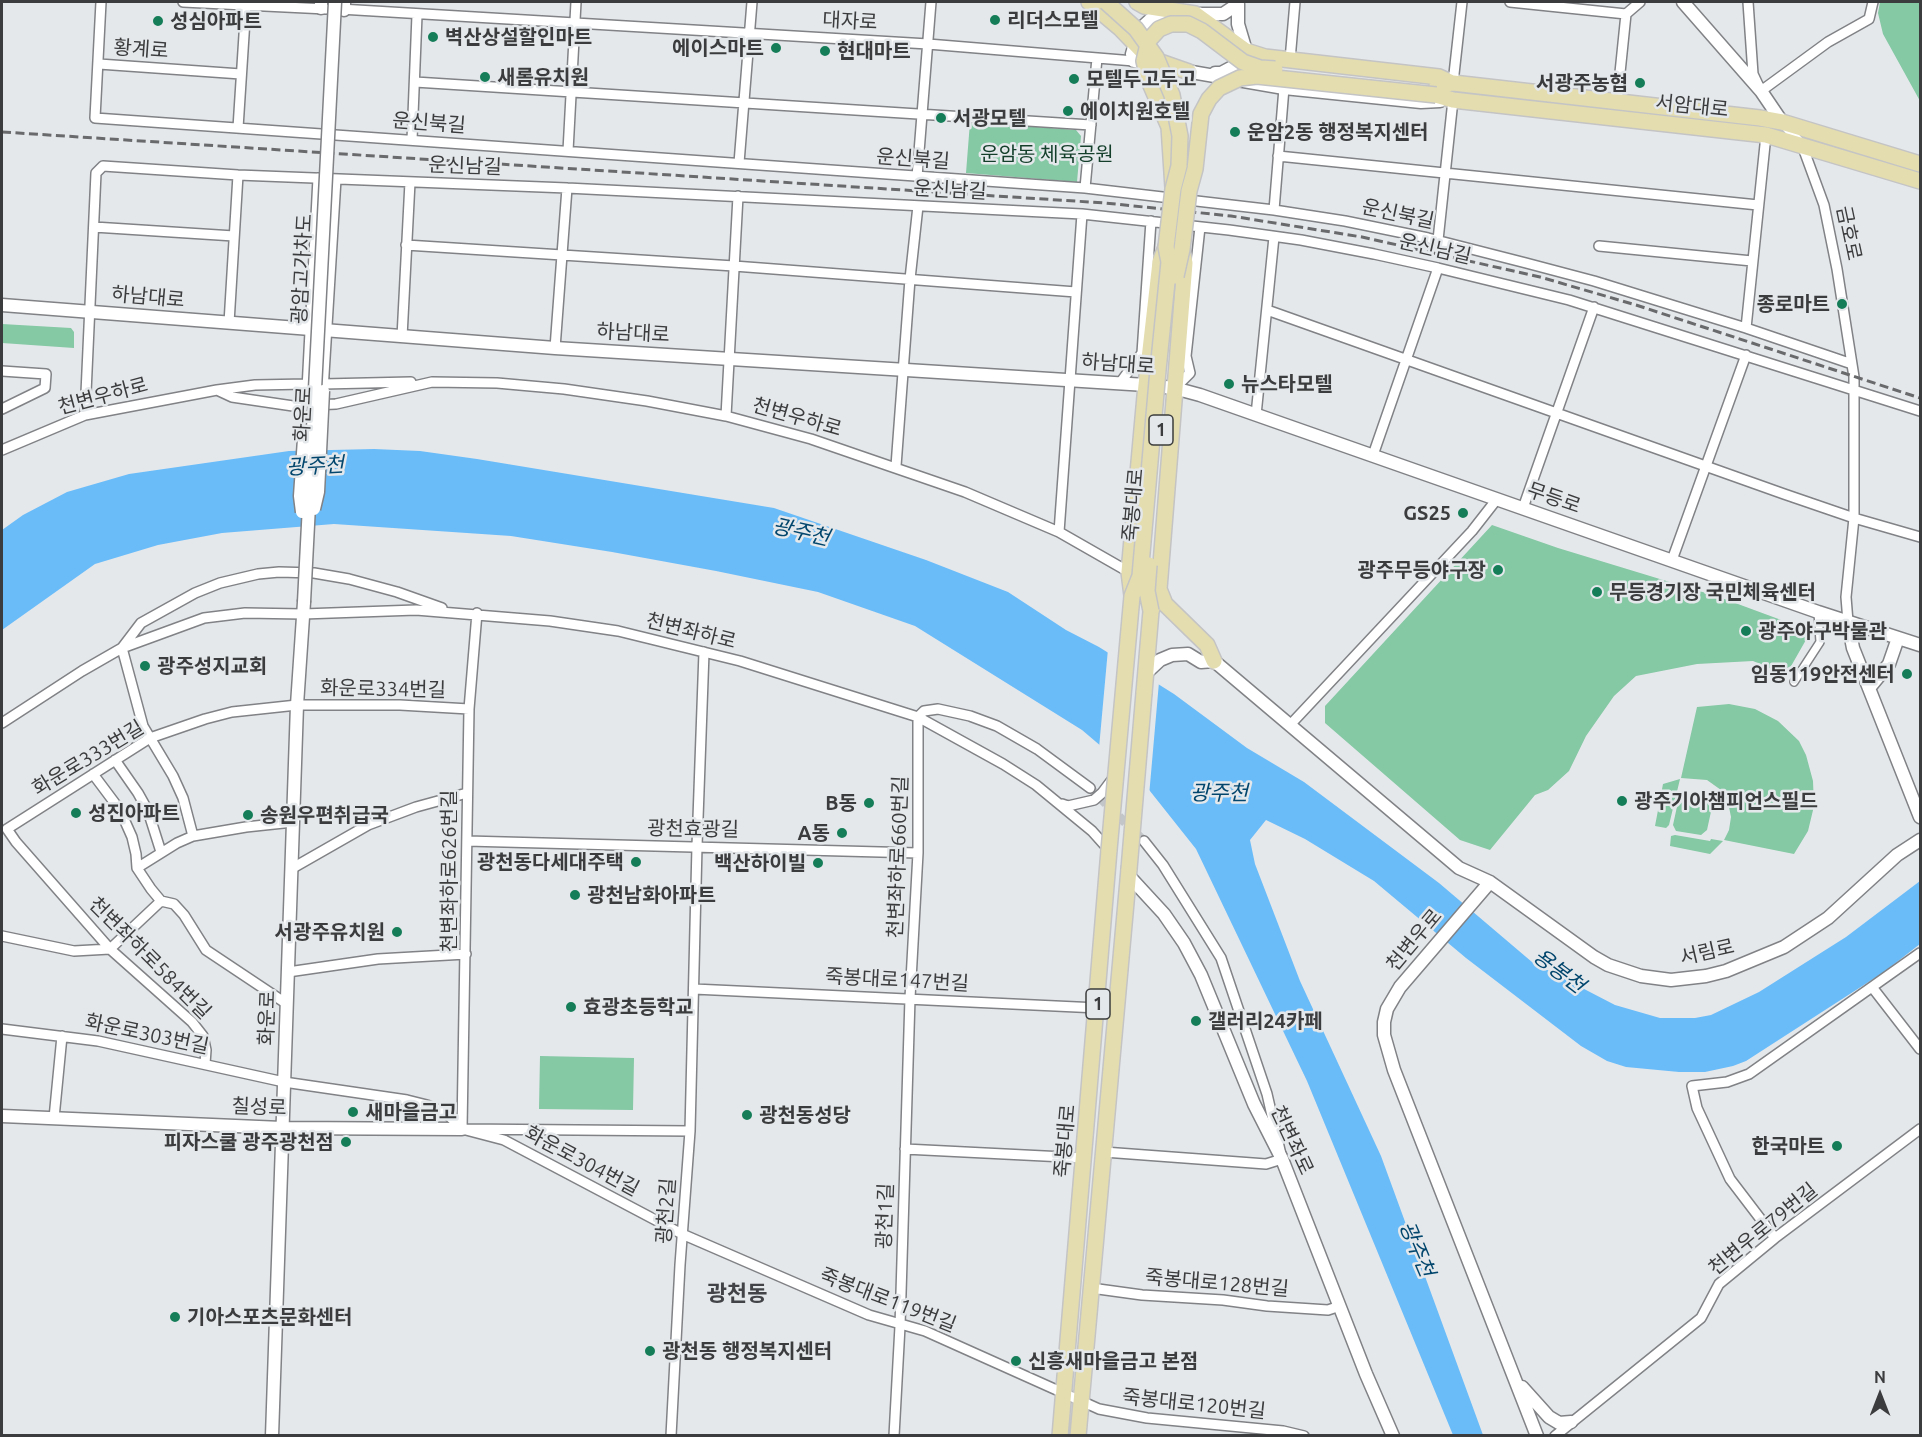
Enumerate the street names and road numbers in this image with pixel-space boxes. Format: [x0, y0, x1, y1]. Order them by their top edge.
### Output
street label: 대자로 [822, 8, 878, 34]
street label: 황계로 [113, 35, 169, 63]
street label: 서암대로 [1654, 90, 1730, 122]
street label: 운신북길 [391, 108, 467, 138]
street label: 운신북길 [875, 144, 951, 174]
street label: 운신남길 [428, 153, 502, 179]
street label: 운신남길 [913, 176, 987, 204]
street label: 운신북길 [1360, 195, 1436, 233]
street label: 금호로 [1832, 204, 1866, 262]
street label: 광암고가차도 [287, 213, 317, 325]
street label: 운신남길 [1396, 229, 1474, 269]
street label: 하남대로 [110, 282, 186, 312]
street label: 하남대로 [596, 319, 670, 347]
street label: 하남대로 [1080, 349, 1156, 379]
street label: 천변우하로 [55, 373, 151, 419]
street label: 화운로 [290, 386, 316, 442]
street label: 천변우하로 [749, 393, 845, 441]
road number: 1 [1149, 415, 1173, 445]
street label: 죽봉대로 [1118, 467, 1148, 543]
street label: 무등로 [1524, 478, 1584, 518]
street label: 천변좌하로 [643, 608, 739, 654]
street label: 화운로334번길 [320, 676, 446, 702]
street label: 화운로333번길 [28, 715, 148, 801]
street label: 천변좌하로660번길 [883, 775, 913, 939]
street label: 천변좌하로626번길 [437, 790, 461, 952]
street label: 광천효광길 [647, 816, 739, 842]
street label: 천변좌하로584번길 [84, 892, 216, 1024]
street label: 천변우로 [1381, 904, 1447, 976]
street label: 서림로 [1677, 934, 1737, 970]
street label: 죽봉대로147번길 [824, 964, 970, 996]
road number: 1 [1086, 989, 1110, 1019]
street label: 화운로 [254, 990, 280, 1046]
street label: 화운로303번길 [83, 1009, 211, 1059]
street label: 칠성로 [231, 1094, 287, 1120]
street label: 천변좌로 [1266, 1102, 1318, 1178]
street label: 죽봉대로 [1050, 1103, 1080, 1179]
street label: 화운로304번길 [521, 1121, 643, 1201]
street label: 광천2길 [652, 1177, 680, 1245]
street label: 천변우로79번길 [1704, 1178, 1822, 1280]
street label: 광천1길 [872, 1182, 898, 1250]
street label: 죽봉대로119번길 [816, 1263, 960, 1337]
street label: 죽봉대로128번길 [1144, 1265, 1290, 1301]
street label: 죽봉대로120번길 [1121, 1385, 1267, 1423]

